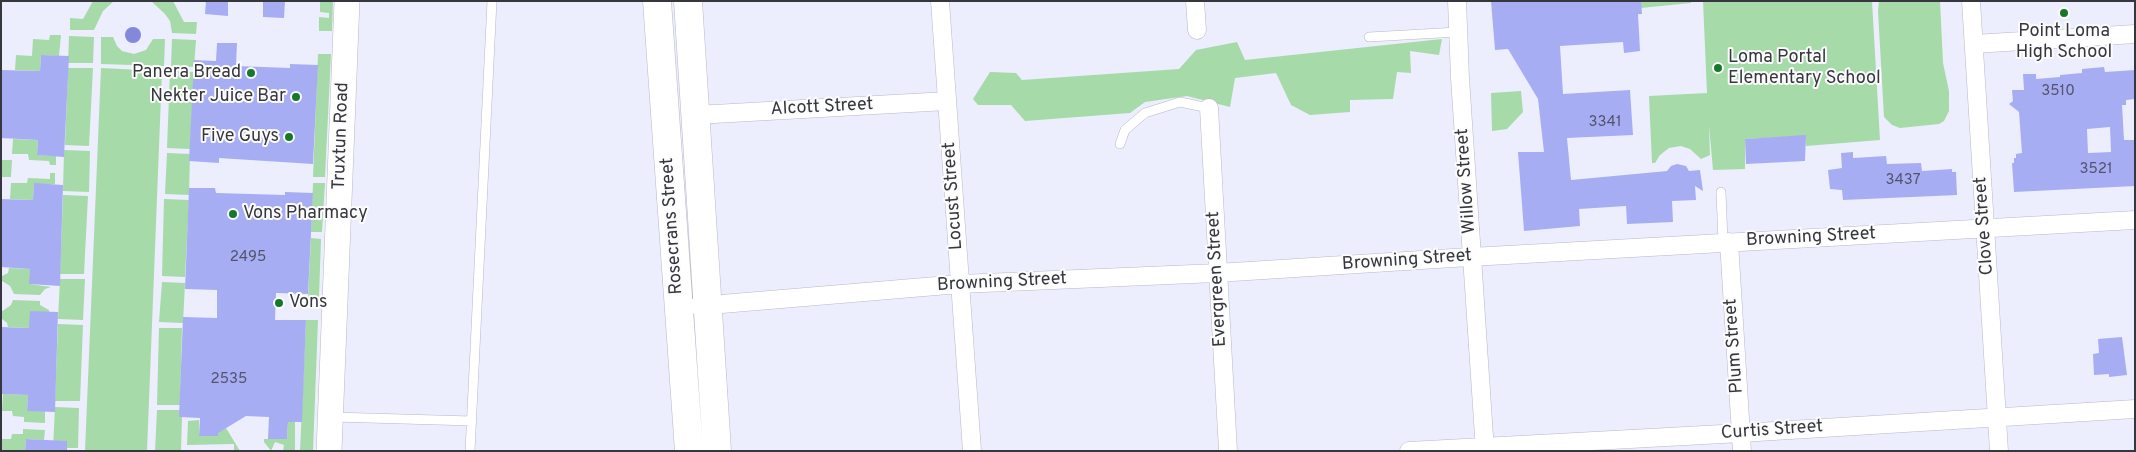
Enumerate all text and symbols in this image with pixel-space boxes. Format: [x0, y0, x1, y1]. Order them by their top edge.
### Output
marker: Point Loma High School [2058, 7, 2070, 19]
place label: Point Loma High School [2016, 21, 2112, 64]
place label: Loma Portal Elementary School [1728, 47, 1881, 90]
place label: Panera Bread [132, 62, 241, 84]
marker: Loma Portal Elementary School [1712, 62, 1724, 74]
marker: Panera Bread [245, 67, 257, 79]
street label: Truxtun Road [329, 82, 355, 190]
house number: 3510 [2041, 83, 2075, 101]
place label: Nekter Juice Bar [150, 86, 286, 108]
marker: Nekter Juice Bar [290, 91, 302, 103]
street label: Alcott Street [770, 95, 874, 121]
house number: 3341 [1589, 114, 1621, 132]
place label: Five Guys [201, 126, 279, 148]
street label: Willow Street [1453, 128, 1481, 234]
marker: Five Guys [283, 131, 295, 143]
street label: Locust Street [939, 141, 969, 251]
street label: Rosecrans Street [657, 157, 689, 295]
house number: 3521 [2079, 161, 2113, 179]
house number: 3437 [1885, 172, 1921, 190]
street label: Clove Street [1971, 176, 1999, 276]
place label: Vons Pharmacy [243, 203, 368, 225]
marker: Vons Pharmacy [227, 208, 239, 220]
street label: Evergreen Street [1204, 211, 1232, 347]
street label: Browning Street [1745, 224, 1877, 252]
street label: Browning Street [1341, 246, 1473, 276]
house number: 2495 [230, 249, 266, 267]
street label: Browning Street [936, 269, 1068, 297]
place label: Vons [289, 292, 328, 314]
marker: Vons [273, 297, 285, 309]
street label: Plum Street [1721, 298, 1749, 394]
house number: 2535 [211, 371, 247, 389]
street label: Curtis Street [1720, 417, 1824, 445]

